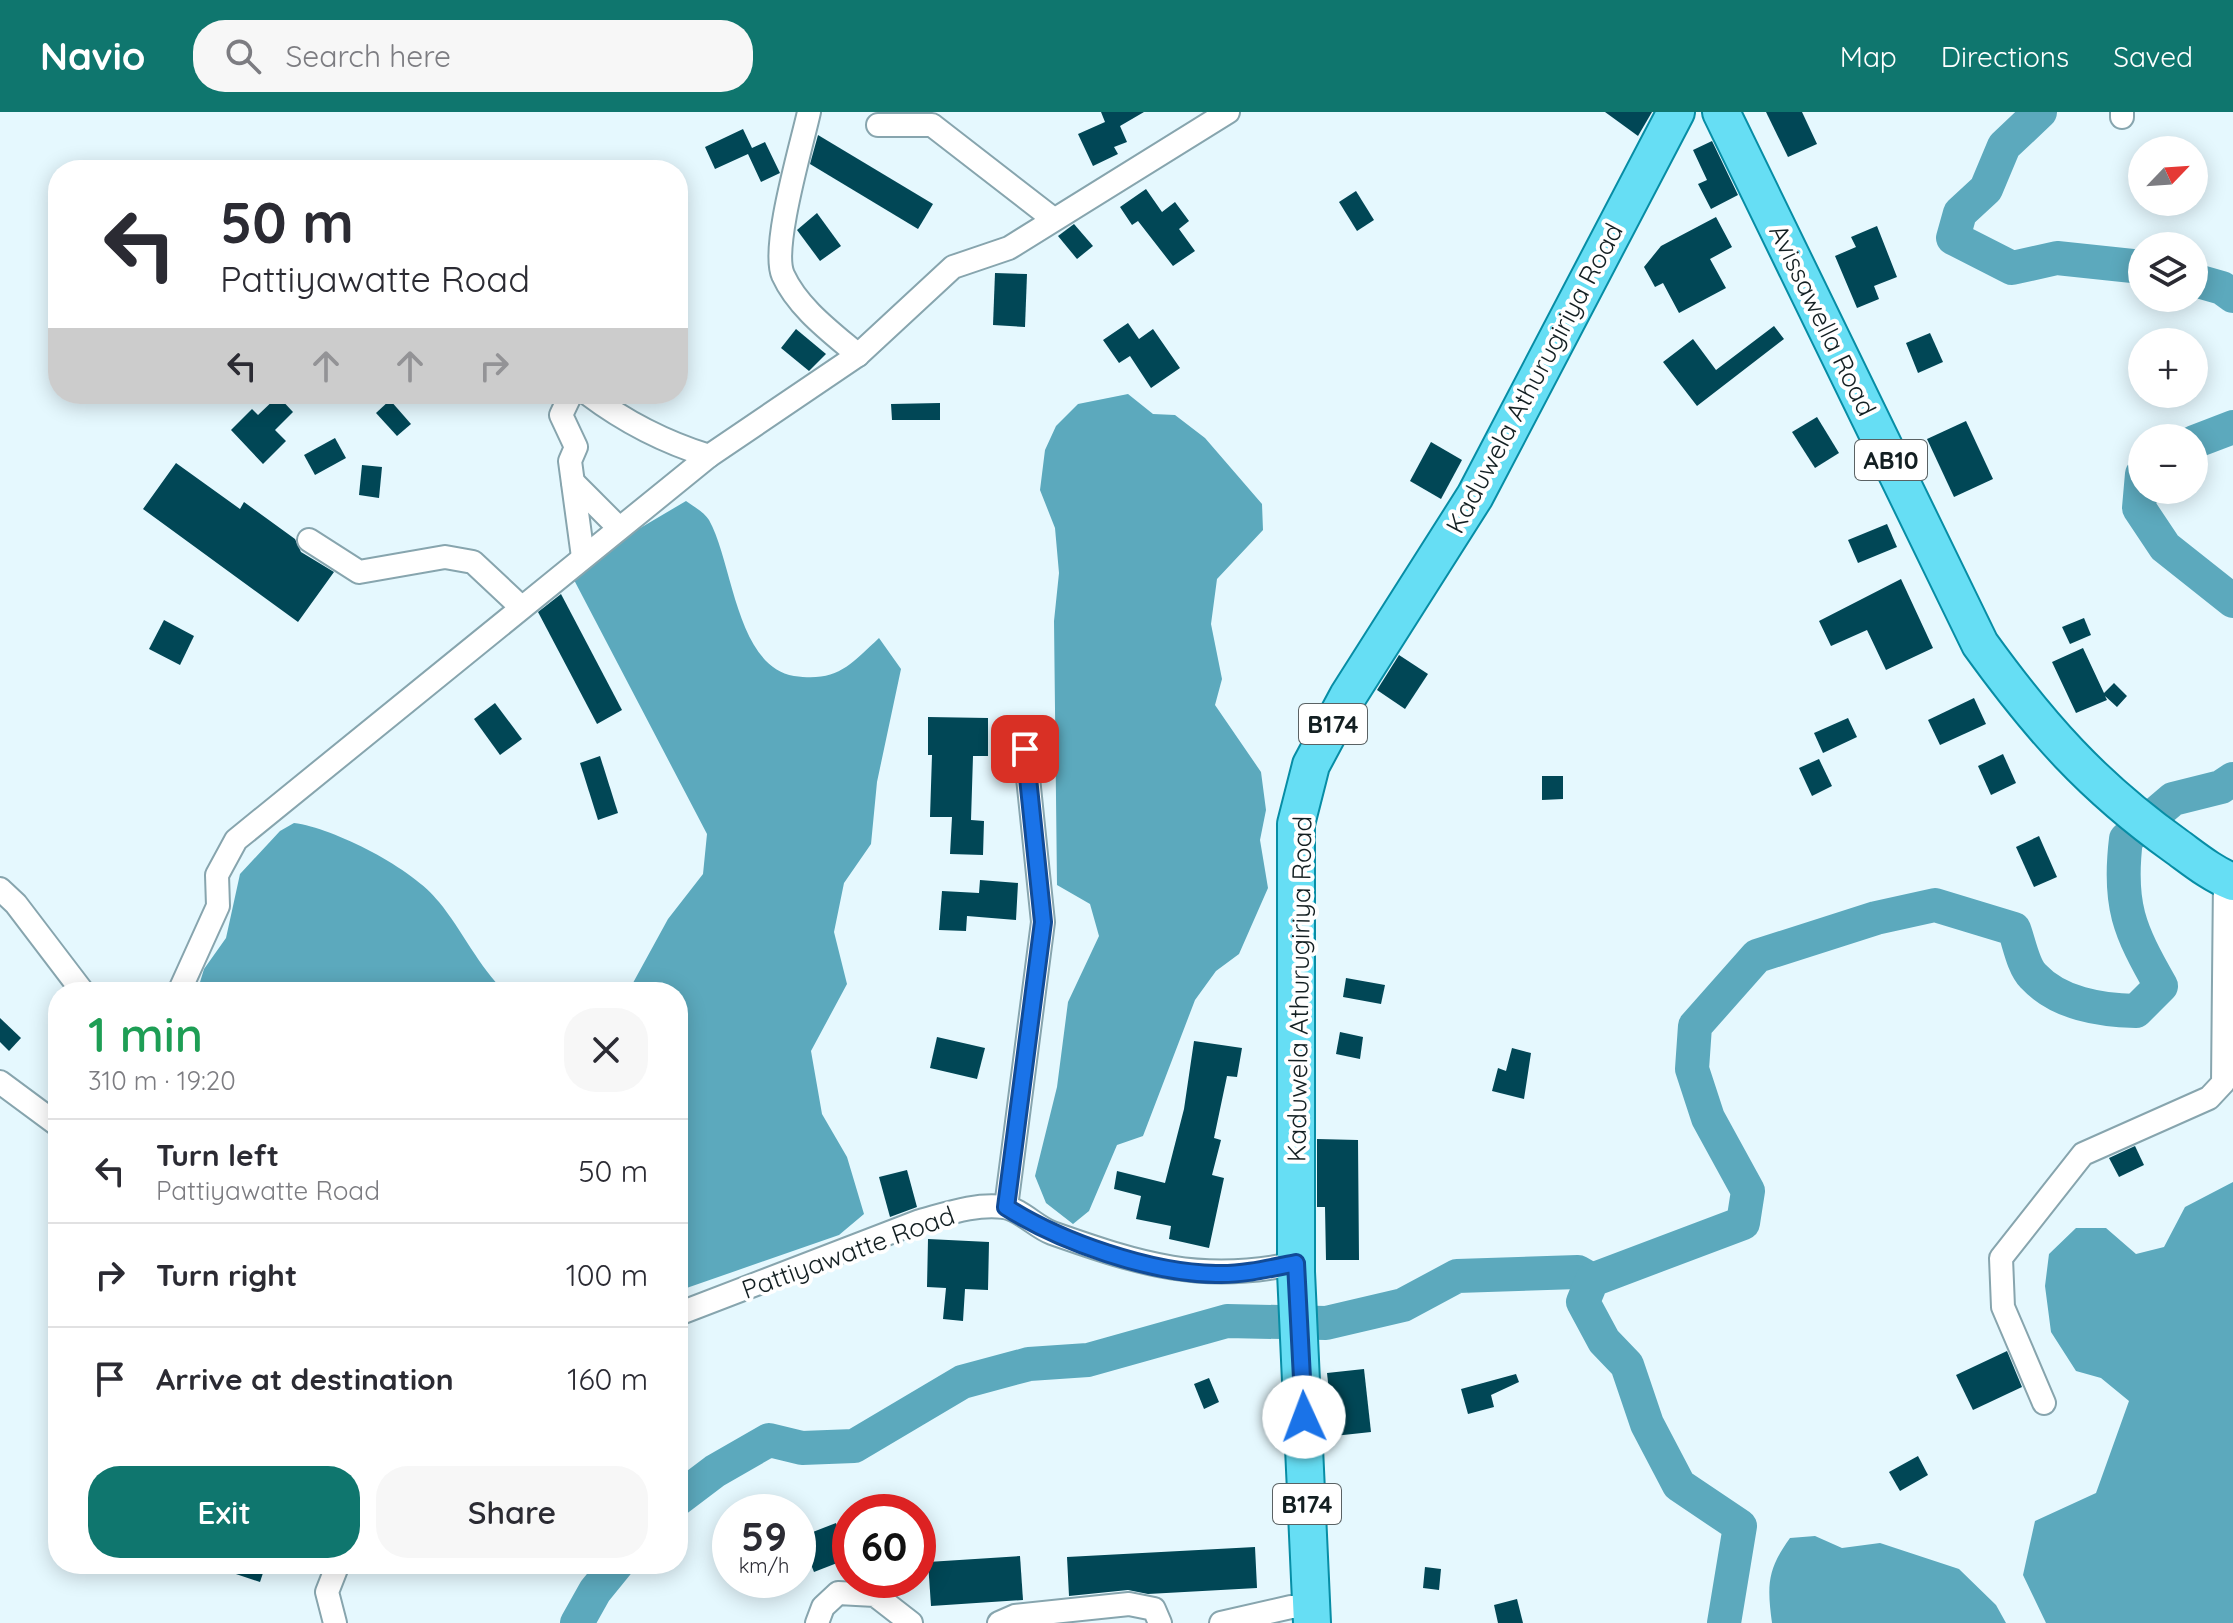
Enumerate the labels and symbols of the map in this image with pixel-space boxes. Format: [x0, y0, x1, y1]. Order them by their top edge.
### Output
north arrow [2128, 136, 2208, 216]
street label: Kaduwela Athurugiriya Road [1438, 217, 1630, 539]
street label: Avissawella Road [1762, 219, 1884, 421]
road number: AB10 [1855, 440, 1927, 480]
road number: B174 [1299, 704, 1367, 744]
pin [991, 715, 1059, 783]
street label: Kaduwela Athurugiriya Road [1279, 816, 1319, 1162]
street label: Pattiyawatte Road [737, 1198, 959, 1306]
position arrow [1262, 1375, 1346, 1459]
road number: B174 [1273, 1484, 1341, 1524]
speed limit sign: 60 [832, 1494, 936, 1598]

